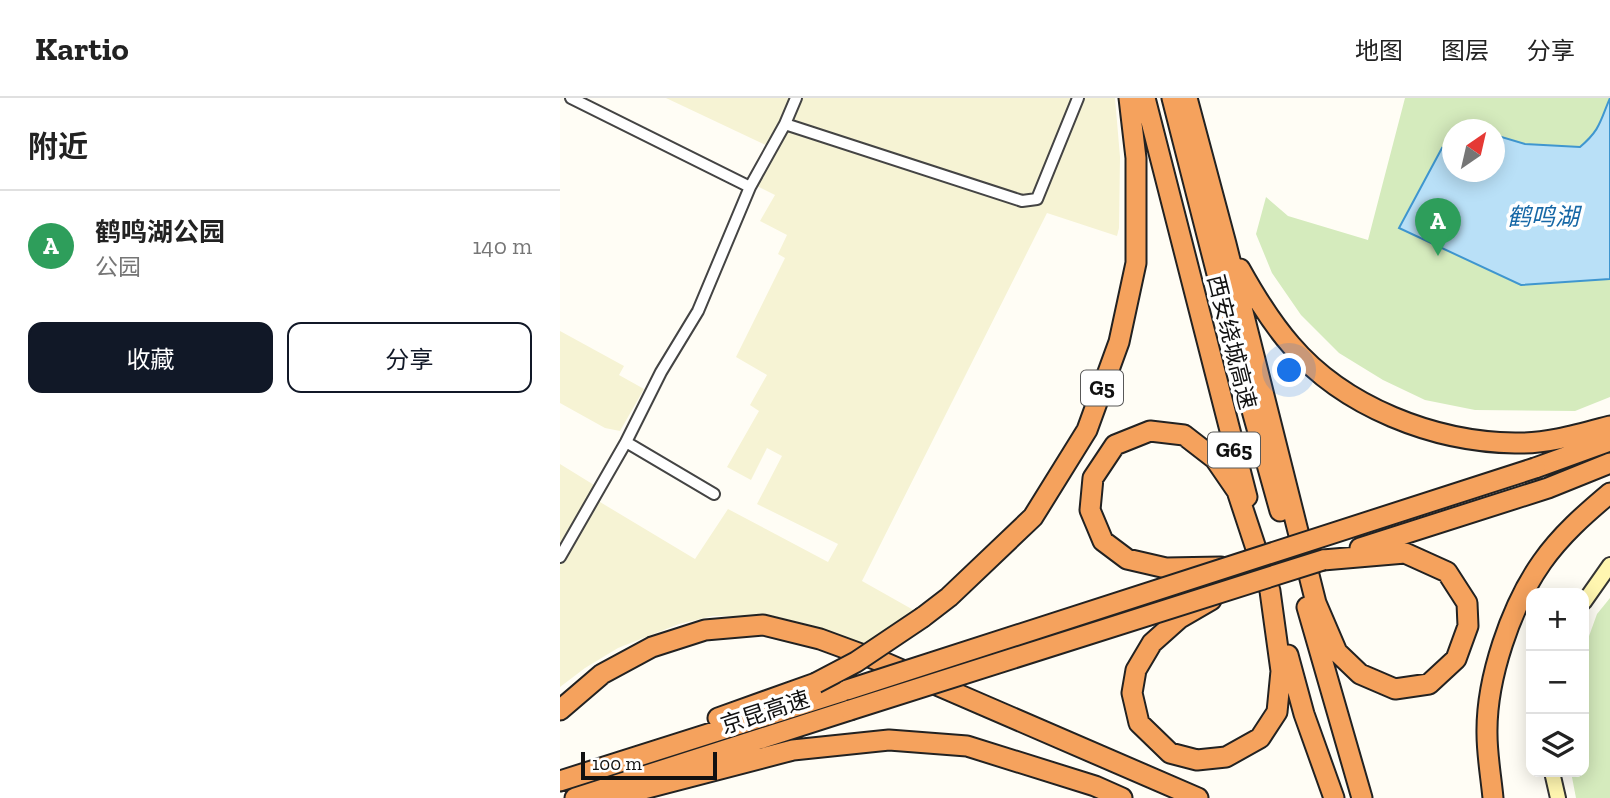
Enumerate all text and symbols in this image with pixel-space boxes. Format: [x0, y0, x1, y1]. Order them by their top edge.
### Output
text: Kartio [35, 29, 129, 68]
text: 地图 [1355, 36, 1403, 65]
text: 图层 [1441, 36, 1489, 65]
text: 分享 [1527, 36, 1575, 65]
north arrow [1442, 119, 1505, 182]
text: 附近 [28, 129, 88, 165]
pin: A [1415, 198, 1461, 256]
water label: 鹤鸣湖 [1507, 202, 1583, 231]
text: 鹤鸣湖公园 [95, 216, 225, 248]
text: A [43, 232, 59, 260]
text: 140 m [472, 232, 532, 260]
text: 公园 [95, 253, 141, 281]
street label: 西安绕城高速 [1202, 272, 1262, 412]
button: 收藏 [28, 322, 273, 393]
button: 分享 [287, 322, 532, 393]
your location [1272, 353, 1306, 387]
road number: G5 [1081, 370, 1123, 406]
road number: G65 [1208, 432, 1260, 468]
map controls [1526, 588, 1589, 777]
button: + [1526, 588, 1589, 651]
button: − [1526, 651, 1589, 714]
street label: 京昆高速 [717, 684, 813, 740]
button: layers [1526, 714, 1589, 777]
scale bar [581, 749, 718, 781]
text: 100 m [592, 752, 642, 775]

